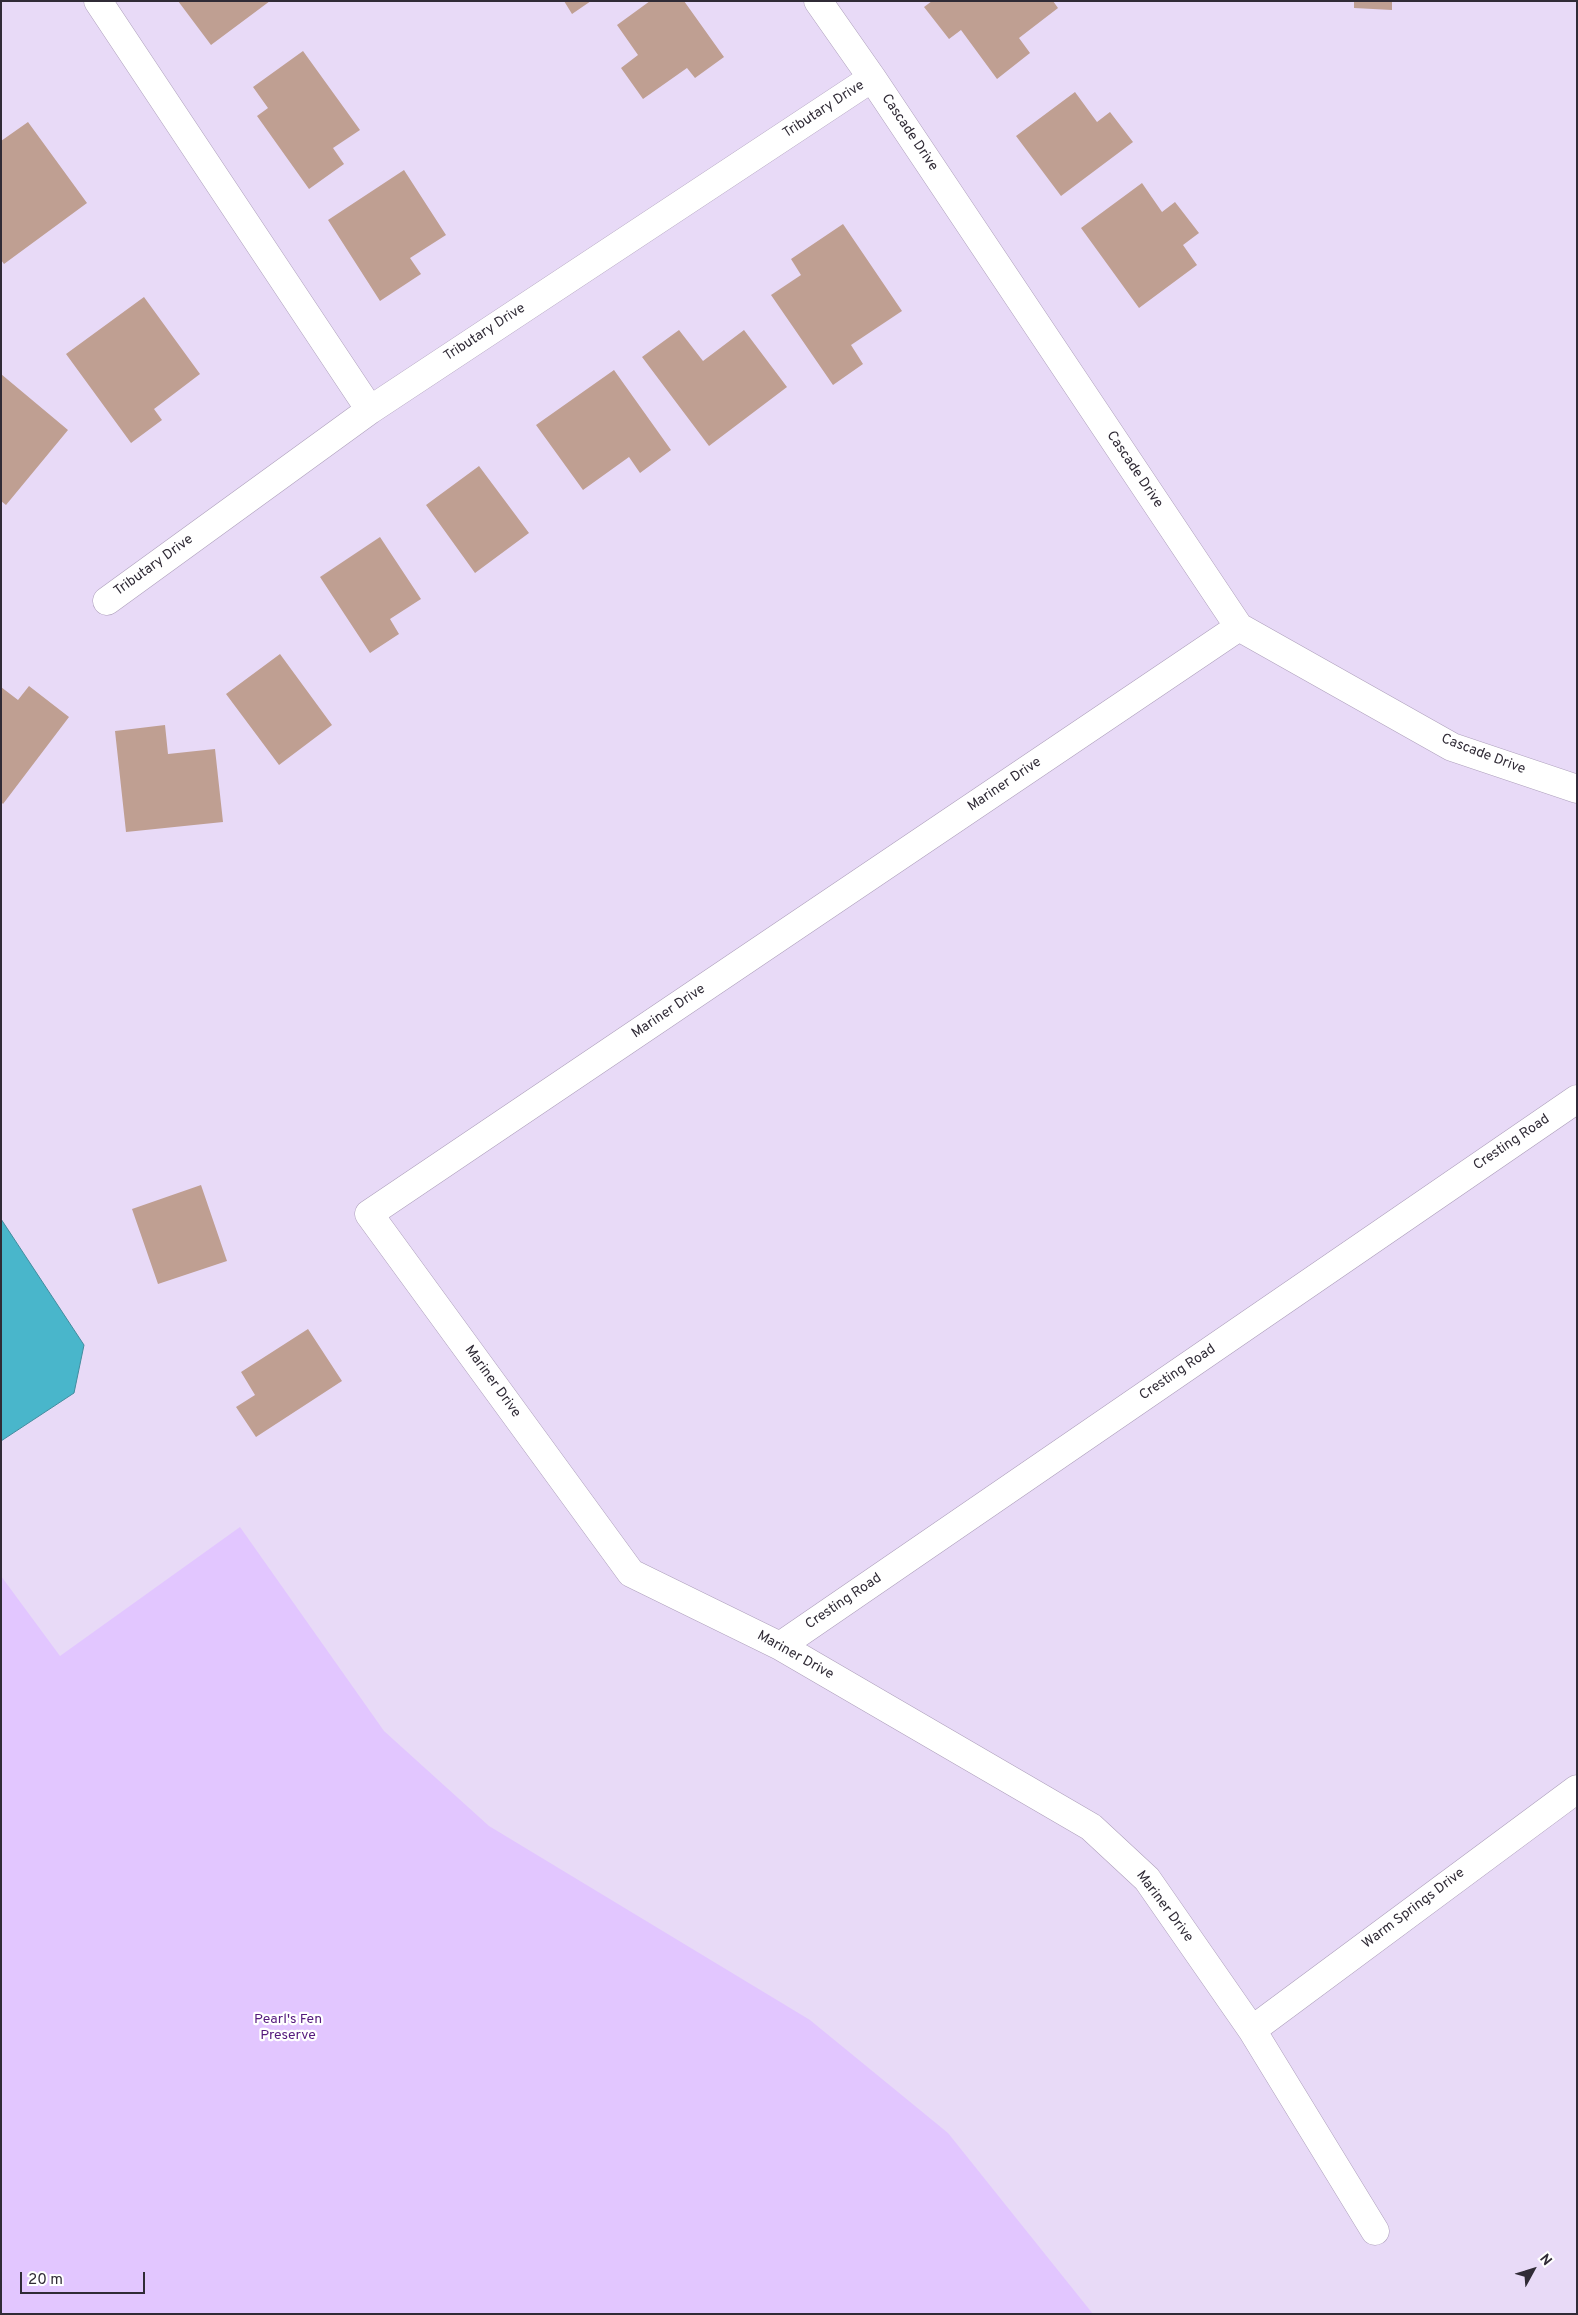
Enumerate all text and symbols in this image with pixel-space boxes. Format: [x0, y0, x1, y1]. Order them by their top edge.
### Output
street label: Tributary Drive [780, 77, 868, 143]
street label: Cascade Drive [877, 91, 941, 175]
street label: Tributary Drive [441, 300, 529, 366]
street label: Cascade Drive [1102, 428, 1166, 512]
street label: Tributary Drive [111, 532, 197, 600]
street label: Cascade Drive [1438, 731, 1528, 779]
street label: Mariner Drive [965, 754, 1045, 816]
street label: Mariner Drive [629, 981, 709, 1043]
street label: Cresting Road [1471, 1111, 1553, 1175]
street label: Cresting Road [1137, 1341, 1219, 1405]
street label: Mariner Drive [460, 1343, 524, 1421]
street label: Cresting Road [803, 1570, 885, 1634]
street label: Mariner Drive [754, 1628, 836, 1684]
street label: Warm Springs Drive [1360, 1865, 1468, 1953]
street label: Mariner Drive [1132, 1868, 1196, 1946]
park label: Pearl's Fen Preserve [254, 2012, 322, 2044]
north arrow [1508, 2245, 1558, 2295]
text: N [1535, 2251, 1555, 2270]
scale bar [22, 2262, 148, 2294]
text: 20 m [28, 2271, 63, 2290]

